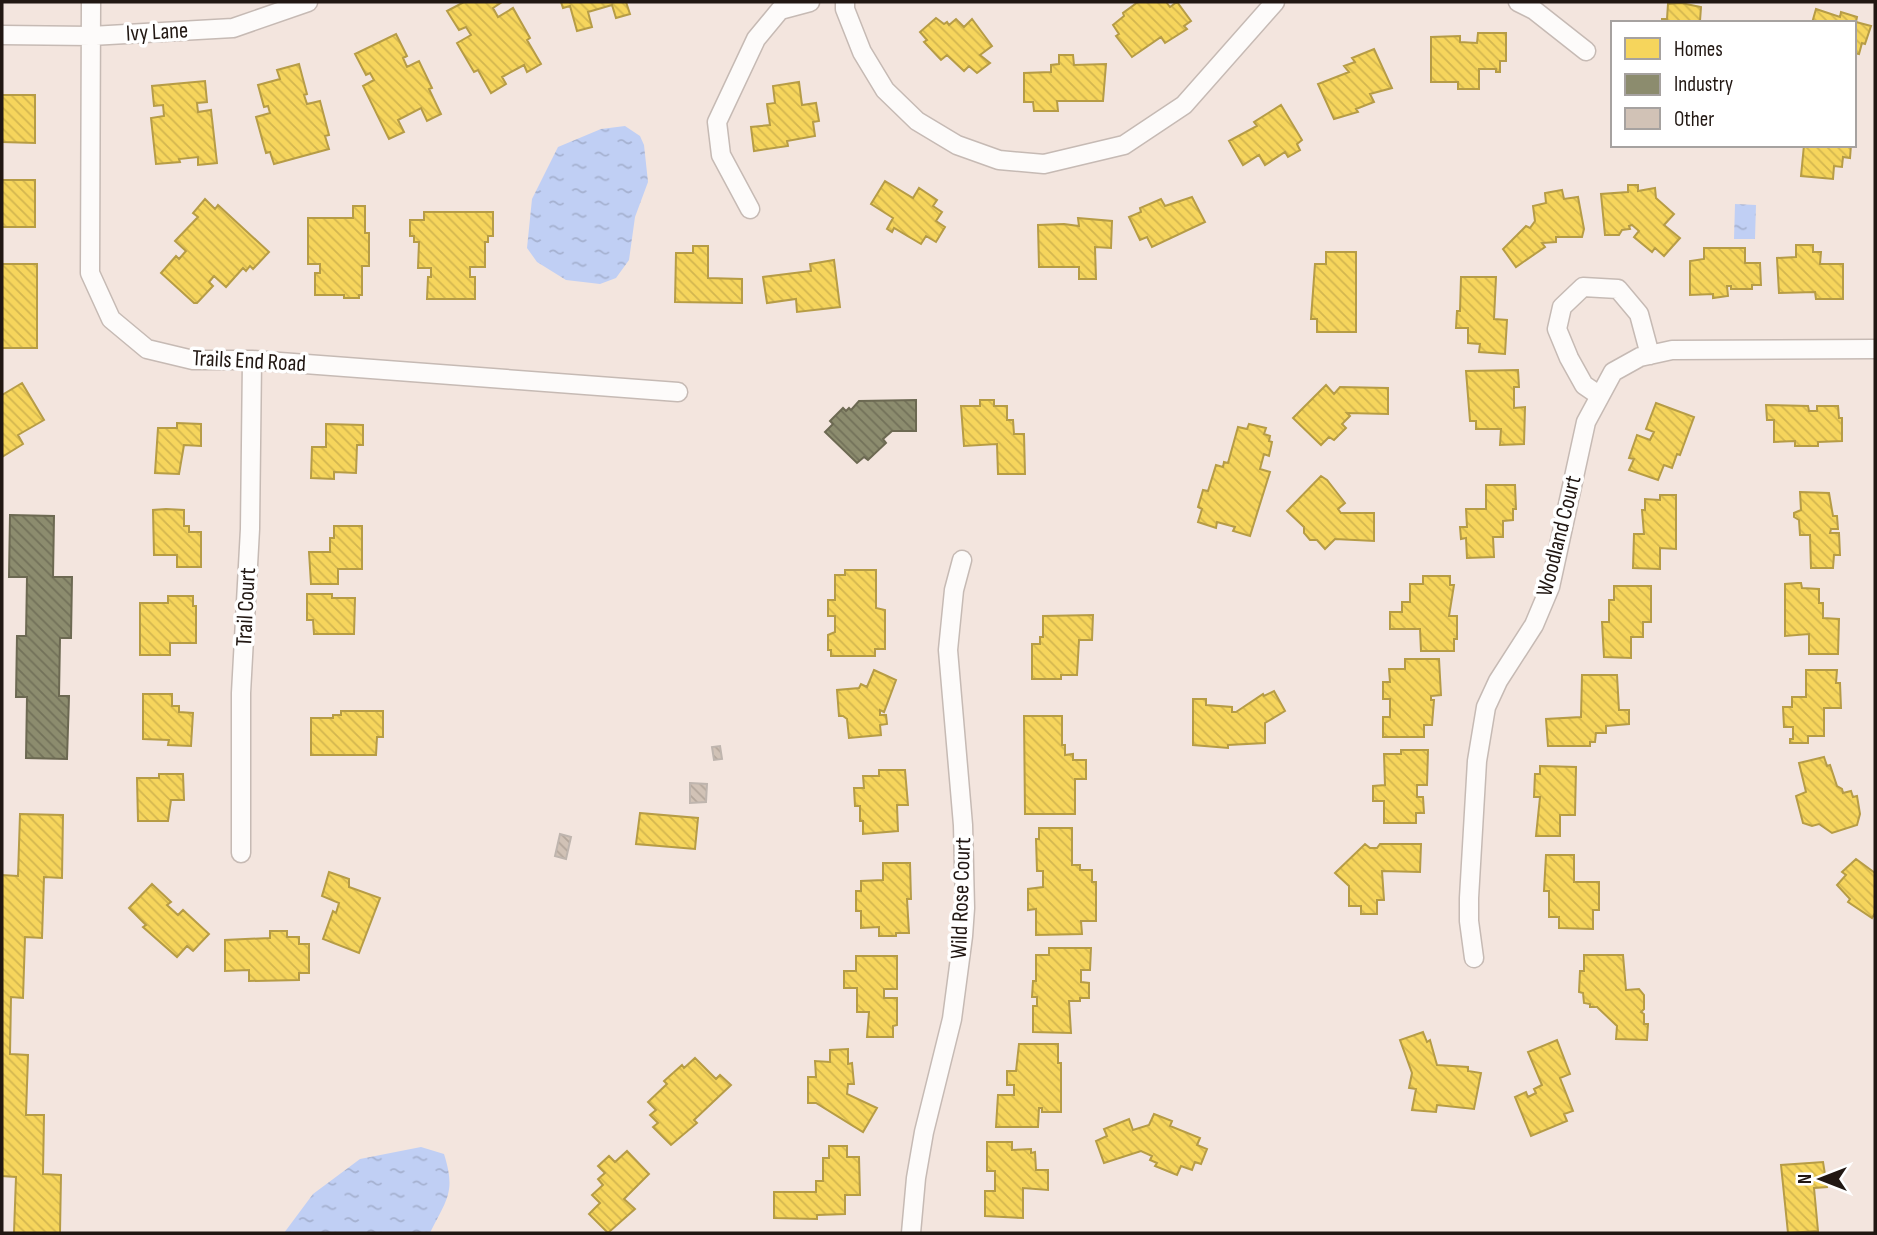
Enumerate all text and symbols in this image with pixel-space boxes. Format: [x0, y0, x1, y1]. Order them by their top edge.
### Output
street label: Ivy Lane [125, 16, 189, 48]
legend [1611, 21, 1856, 147]
text: Homes [1674, 37, 1723, 62]
text: Industry [1674, 72, 1733, 97]
text: Other [1674, 107, 1714, 132]
street label: Trails End Road [191, 344, 307, 378]
street label: Woodland Court [1530, 473, 1588, 599]
street label: Trail Court [230, 567, 262, 647]
street label: Wild Rose Court [945, 837, 977, 959]
north arrow [1786, 1144, 1856, 1214]
text: N [1794, 1174, 1817, 1184]

